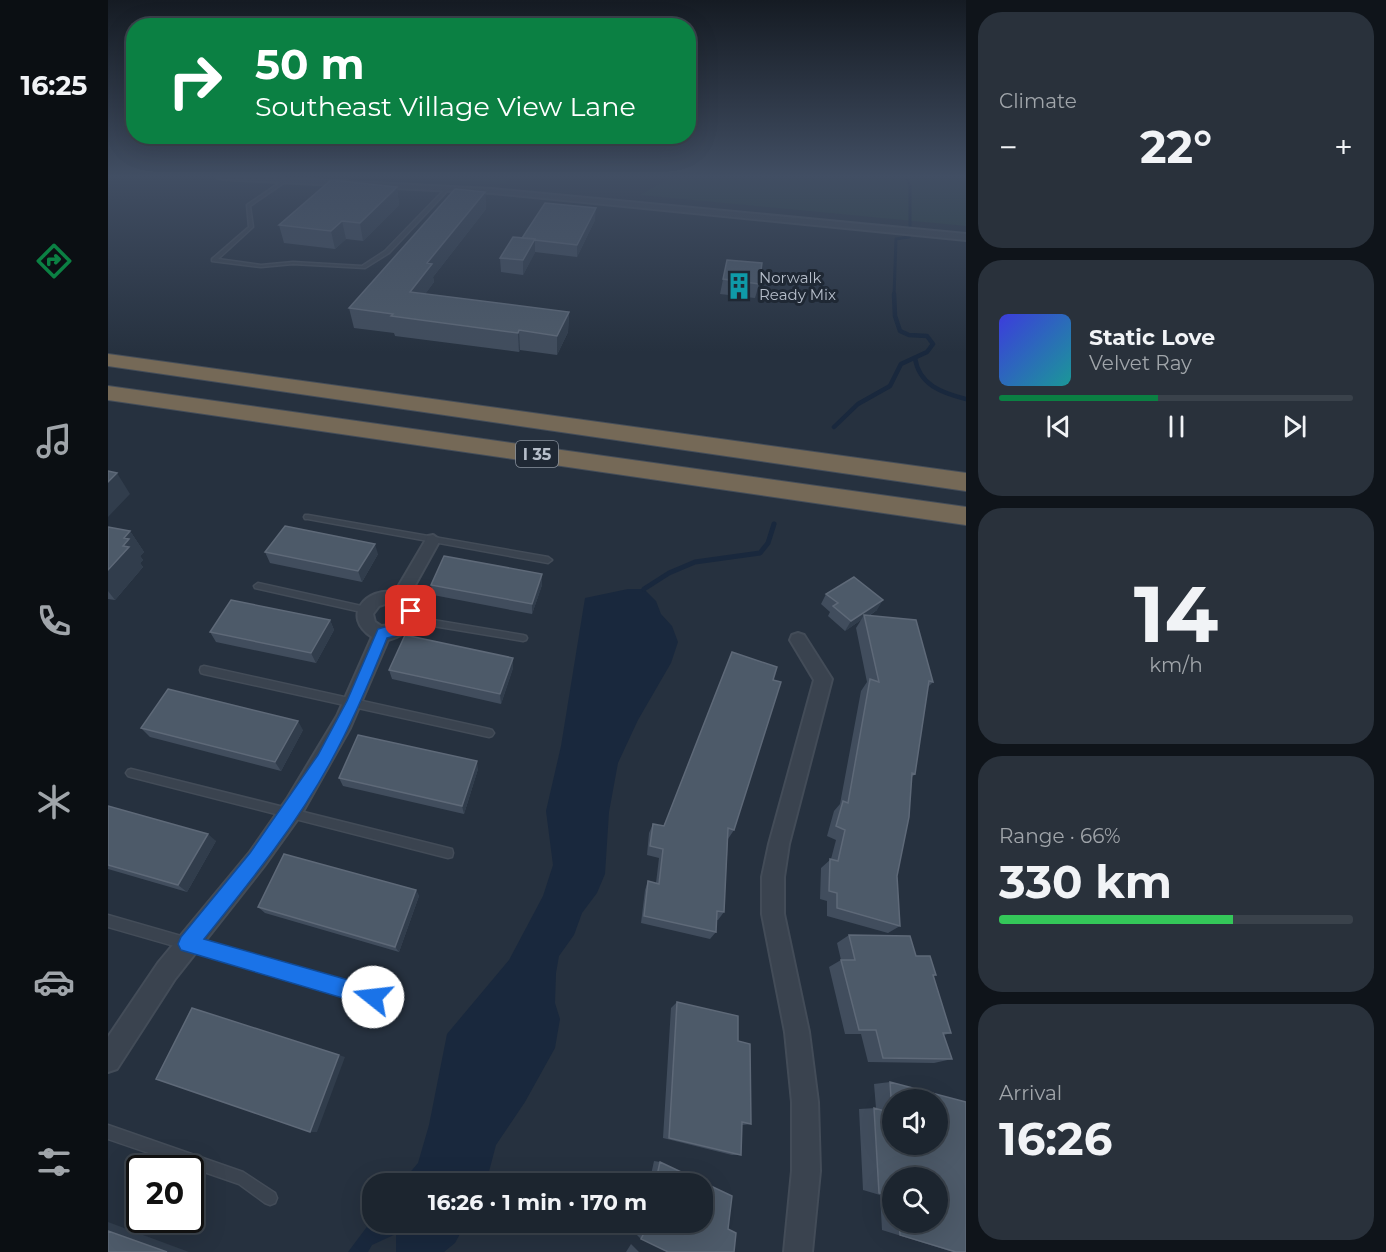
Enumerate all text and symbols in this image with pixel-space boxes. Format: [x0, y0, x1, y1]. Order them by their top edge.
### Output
text: 50 m [255, 38, 364, 90]
icon: right [156, 42, 234, 120]
text: 16:25 [21, 69, 87, 102]
text: Climate [999, 89, 1077, 113]
text: Southeast Village View Lane [255, 90, 636, 123]
text: 22° [1140, 119, 1212, 174]
text: − [999, 127, 1018, 167]
text: + [1334, 127, 1353, 167]
icon: directions [33, 240, 75, 282]
place label: Norwalk Ready Mix [759, 268, 836, 304]
building icon: Norwalk Ready Mix [724, 271, 754, 301]
text: Static Love [1089, 324, 1215, 351]
text: Velvet Ray [1089, 351, 1192, 375]
icon: previous [1042, 410, 1075, 443]
icon: pause [1160, 410, 1193, 443]
icon: next [1278, 410, 1311, 443]
icon: music [33, 420, 75, 462]
road number: I 35 [516, 441, 558, 467]
text: 14 [1134, 566, 1218, 662]
pin [385, 585, 436, 636]
icon: arrive [394, 594, 427, 627]
icon: phone [33, 600, 75, 642]
text: km/h [1149, 653, 1203, 677]
icon: climate [33, 781, 75, 823]
text: Range · 66% [999, 824, 1121, 848]
text: 330 km [999, 854, 1172, 909]
icon: car [33, 961, 75, 1003]
position arrow [341, 965, 405, 1029]
text: Arrival [999, 1081, 1062, 1105]
map controls [882, 1089, 948, 1233]
button: sound [882, 1089, 948, 1155]
text: 16:26 [999, 1111, 1112, 1166]
icon: filters [33, 1141, 75, 1183]
speed limit sign: 20 [126, 1155, 204, 1233]
button: search [882, 1167, 948, 1233]
text: 16:26 · 1 min · 170 m [428, 1189, 647, 1216]

